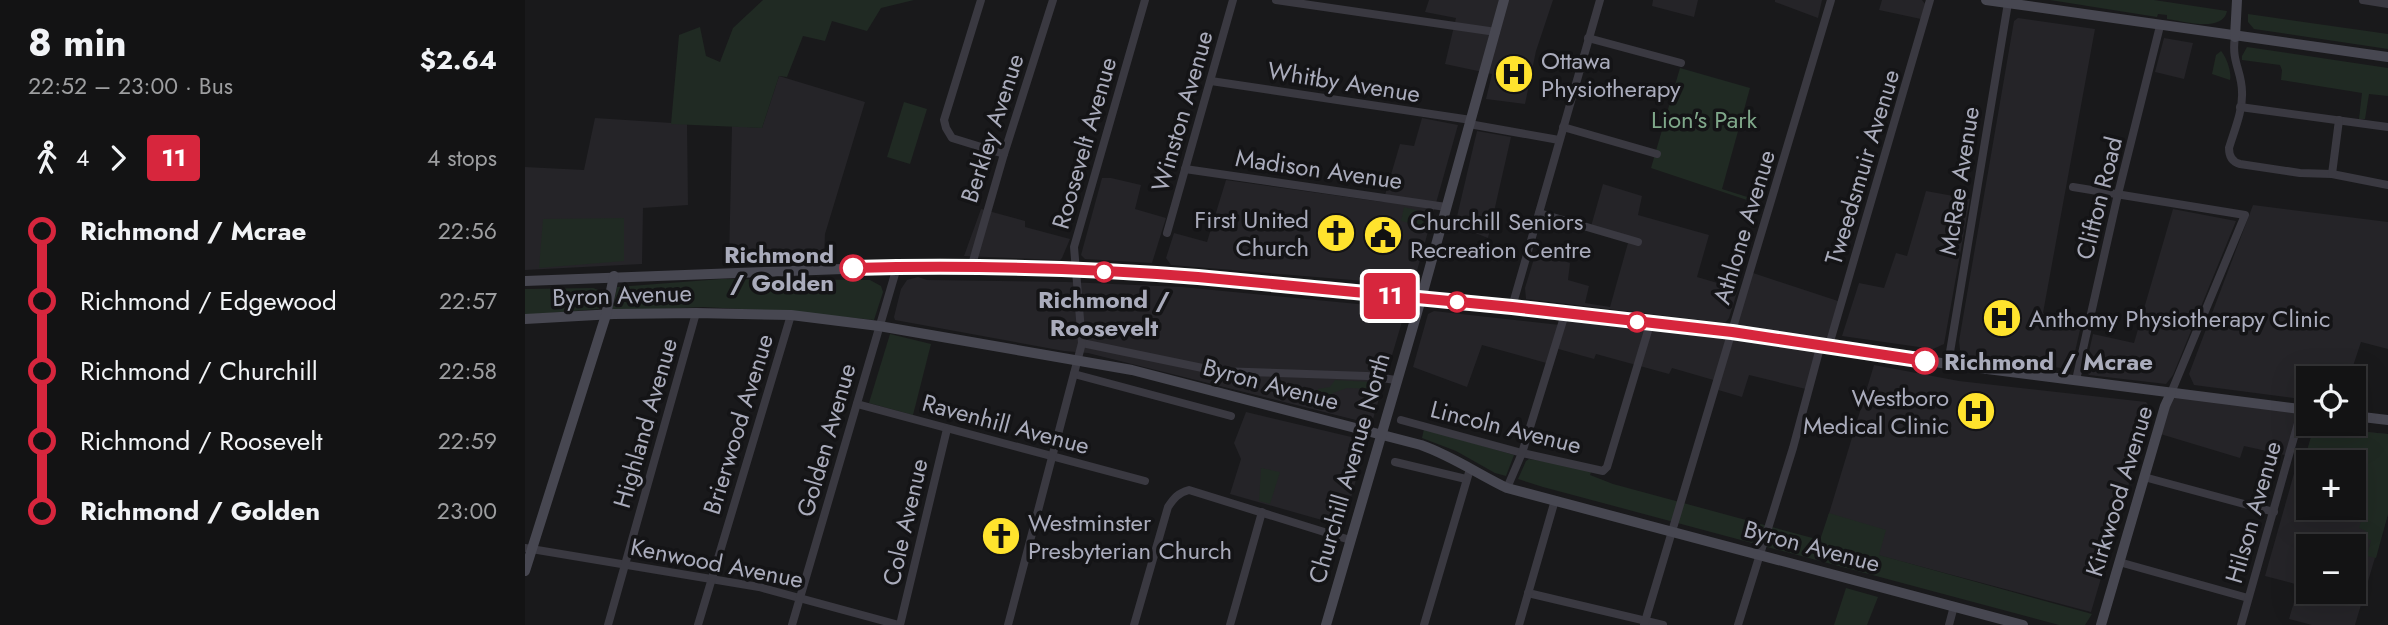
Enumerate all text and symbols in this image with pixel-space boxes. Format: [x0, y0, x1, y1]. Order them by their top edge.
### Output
text: 8 min [28, 15, 127, 70]
street label: Winston Avenue [1142, 27, 1222, 195]
text: $2.64 [420, 41, 497, 79]
place label: Ottawa Physiotherapy [1541, 43, 1681, 106]
street label: Berkley Avenue [951, 49, 1033, 207]
street label: Roosevelt Avenue [1043, 53, 1125, 233]
street label: Whitby Avenue [1265, 53, 1423, 111]
hospital icon: Ottawa Physiotherapy [1493, 53, 1535, 95]
street label: Tweedsmuir Avenue [1816, 65, 1908, 269]
text: 22:52 – 23:00 · Bus [28, 69, 233, 103]
park label: Lion's Park [1651, 102, 1757, 137]
street label: McRae Avenue [1930, 104, 1988, 258]
street label: Clifton Road [2067, 133, 2131, 263]
icon: walk [28, 139, 66, 177]
icon: forward [99, 139, 137, 177]
text: 11 [161, 140, 186, 175]
street label: Madison Avenue [1233, 140, 1405, 198]
text: 4 [76, 141, 89, 175]
text: 4 stops [427, 141, 497, 175]
street label: Athlone Avenue [1704, 145, 1784, 309]
place label: First United Church [1194, 202, 1309, 265]
place label: Churchill Seniors Recreation Centre [1410, 204, 1591, 267]
text: Richmond / Mcrae [80, 212, 306, 250]
church icon: First United Church [1315, 212, 1357, 254]
text: 22:56 [438, 214, 497, 248]
public building icon: Churchill Seniors Recreation Centre [1362, 214, 1404, 256]
place label: Richmond / Golden [724, 237, 834, 300]
marker: Richmond / Golden [840, 255, 866, 281]
marker: Richmond / Roosevelt [1094, 262, 1114, 282]
line badge: 11 [1359, 273, 1421, 319]
street label: Byron Avenue [552, 275, 692, 315]
text: 11 [1378, 278, 1402, 313]
text: Richmond / Edgewood [80, 282, 337, 320]
place label: Richmond / Roosevelt [1038, 282, 1170, 345]
text: 22:57 [439, 284, 497, 318]
unlabelled marker [1447, 292, 1467, 312]
hospital icon: Anthomy Physiotherapy Clinic [1981, 297, 2023, 339]
place label: Anthomy Physiotherapy Clinic [2029, 301, 2331, 336]
unlabelled marker [1627, 312, 1647, 332]
street label: Brierwood Avenue [694, 329, 782, 519]
street label: Highland Avenue [604, 334, 686, 512]
place label: Richmond / Mcrae [1944, 344, 2153, 379]
marker: Richmond / Mcrae [1912, 348, 1938, 374]
street label: Byron Avenue [1199, 349, 1343, 419]
street label: Churchill Avenue North [1299, 349, 1399, 587]
text: Richmond / Churchill [80, 352, 318, 390]
text: 22:58 [438, 354, 497, 388]
street label: Golden Avenue [787, 359, 865, 521]
map controls [2296, 366, 2366, 604]
button: locate [2296, 366, 2366, 436]
place label: Westboro Medical Clinic [1803, 380, 1949, 443]
street label: Ravenhill Avenue [918, 385, 1094, 463]
hospital icon: Westboro Medical Clinic [1955, 390, 1997, 432]
street label: Lincoln Avenue [1427, 391, 1585, 463]
street label: Kirkwood Avenue [2076, 401, 2162, 581]
text: Richmond / Roosevelt [80, 422, 322, 460]
text: 22:59 [438, 424, 497, 458]
street label: Hilson Avenue [2216, 437, 2290, 587]
button: + [2296, 450, 2366, 520]
street label: Cole Avenue [873, 455, 937, 589]
text: Richmond / Golden [80, 492, 320, 530]
text: 23:00 [437, 494, 497, 528]
place label: Westminster Presbyterian Church [1028, 505, 1232, 568]
street label: Byron Avenue [1740, 511, 1884, 581]
church icon: Westminster Presbyterian Church [980, 515, 1022, 557]
street label: Kenwood Avenue [628, 529, 806, 597]
button: − [2296, 534, 2366, 604]

